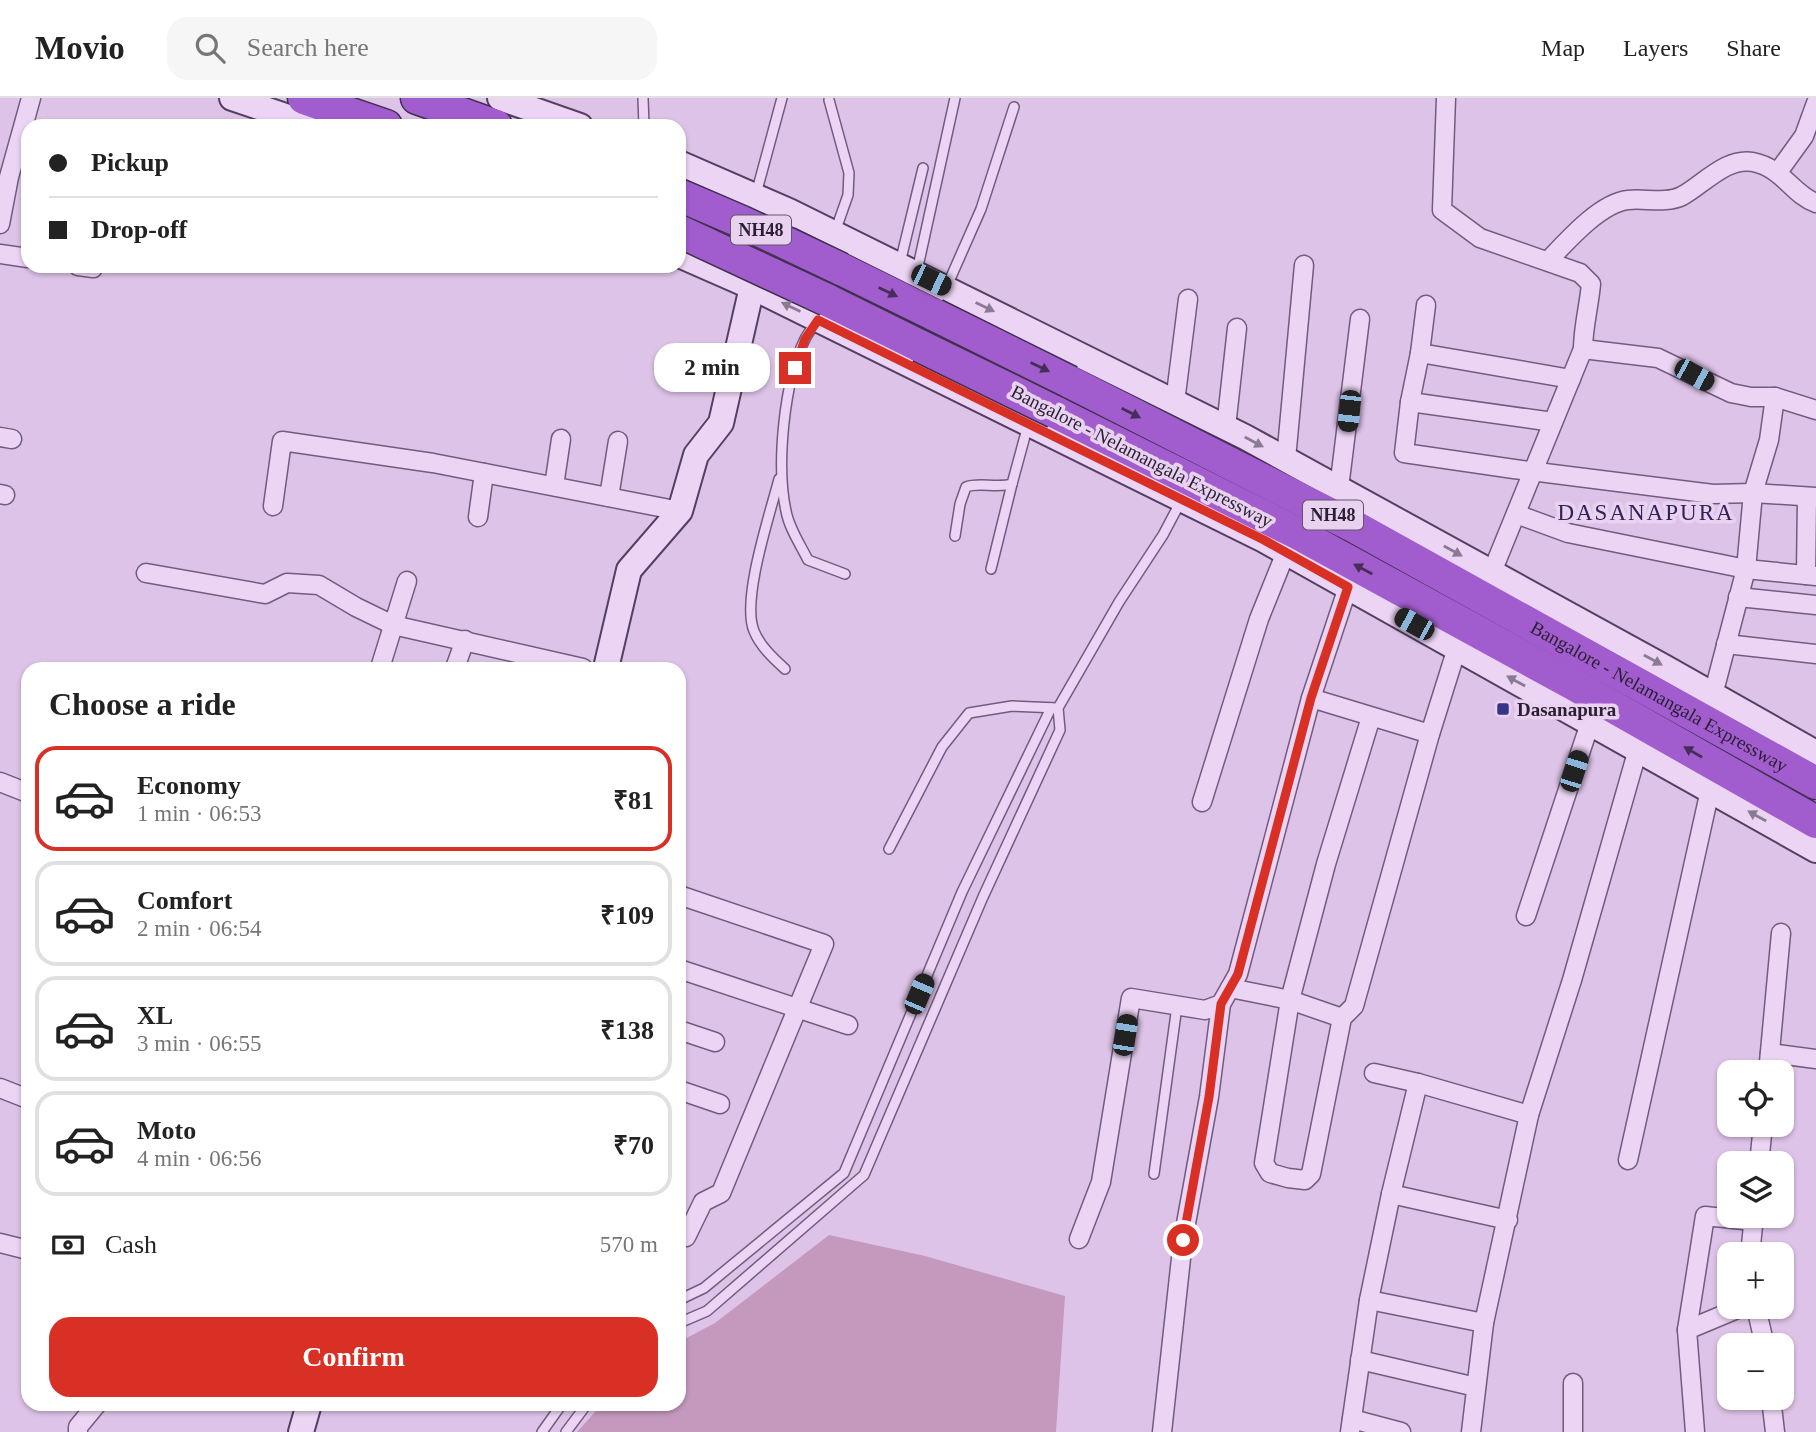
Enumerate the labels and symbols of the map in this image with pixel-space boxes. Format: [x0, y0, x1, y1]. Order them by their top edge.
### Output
road number: NH48 [731, 216, 791, 244]
car [908, 261, 955, 299]
one-way arrow [878, 287, 898, 298]
one-way arrow [781, 301, 801, 312]
one-way arrow [975, 301, 995, 312]
callout: 2 min [655, 344, 770, 392]
route end [779, 352, 811, 384]
car [1671, 356, 1718, 394]
one-way arrow [1030, 362, 1050, 373]
street label: Bangalore - Nelamangala Expressway [1008, 381, 1277, 532]
car [1337, 389, 1362, 433]
one-way arrow [1121, 407, 1141, 418]
one-way arrow [1244, 436, 1264, 447]
road number: NH48 [1303, 500, 1363, 530]
district label: DASANAPURA [1557, 500, 1735, 525]
one-way arrow [1444, 545, 1463, 557]
one-way arrow [1353, 563, 1373, 575]
car [1391, 605, 1438, 643]
street label: Bangalore - Nelamangala Expressway [1527, 616, 1792, 776]
one-way arrow [1643, 654, 1662, 666]
one-way arrow [1506, 675, 1525, 687]
place label: Dasanapura [1517, 699, 1617, 720]
marker: Dasanapura [1495, 701, 1511, 717]
one-way arrow [1683, 746, 1702, 758]
car [1558, 748, 1591, 794]
one-way arrow [1747, 810, 1766, 822]
car [902, 971, 937, 1017]
car [1112, 1013, 1139, 1057]
route start [1167, 1224, 1199, 1256]

